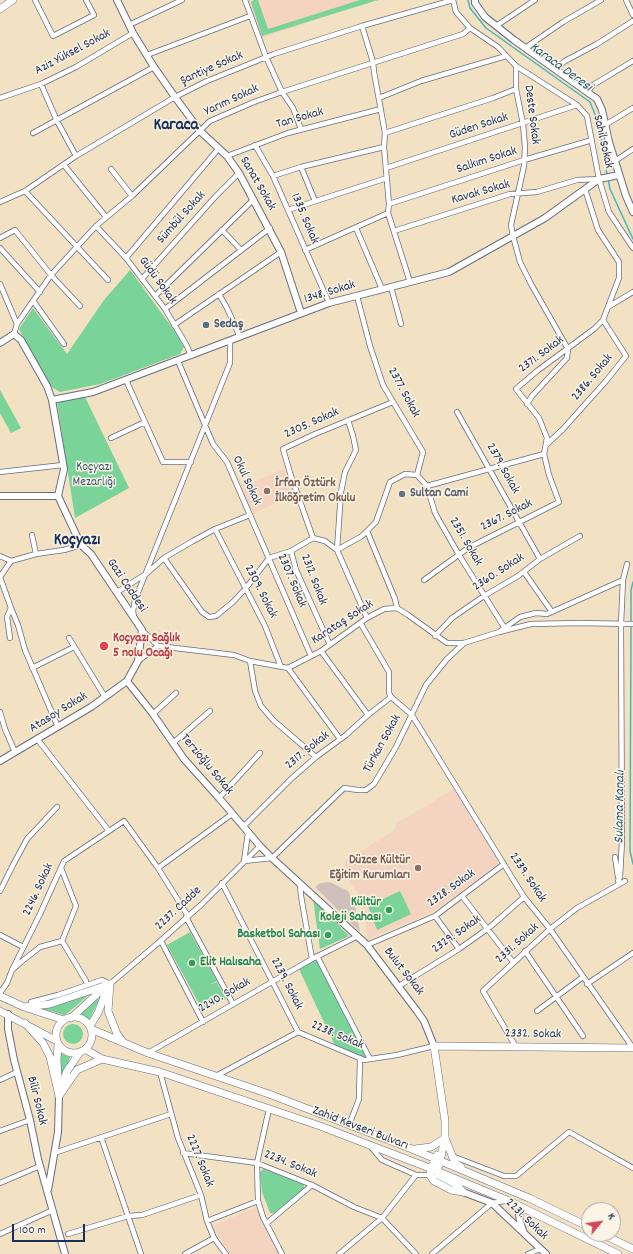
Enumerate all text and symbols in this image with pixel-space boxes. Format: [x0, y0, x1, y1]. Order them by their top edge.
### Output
street label: Aziz Yüksel Sokak [32, 26, 114, 80]
water label: Karaca Deresi [525, 40, 595, 96]
street label: Şantiye Sokak [178, 48, 246, 90]
street label: Yarım Sokak [202, 82, 262, 120]
street label: Deste Sokak [520, 84, 542, 146]
street label: Tan Sokak [275, 105, 325, 133]
street label: Güden Sokak [447, 110, 511, 144]
street label: Sahil Sokak [588, 114, 616, 170]
district label: Karaca [154, 117, 198, 137]
street label: Salkım Sokak [455, 144, 519, 178]
street label: Sanat Sokak [235, 154, 279, 214]
street label: Kavak Sokak [450, 177, 512, 209]
street label: Sümbül Sokak [154, 188, 210, 248]
street label: 1335. Sokak [286, 191, 322, 247]
street label: Güdü Sokak [134, 254, 180, 308]
street label: 1348. Sokak [303, 278, 357, 308]
place label: Sedaş [214, 317, 243, 333]
marker: Sedaş [201, 320, 211, 330]
street label: 2371. Sokak [516, 333, 568, 377]
street label: 2386. Sokak [569, 351, 617, 405]
street label: 2377. Sokak [383, 365, 423, 421]
street label: 2305. Sokak [282, 405, 342, 443]
street label: 2379. Sokak [482, 441, 522, 497]
street label: Okul Sokak [228, 454, 264, 508]
park label: Koçyazı Mezarlığı [73, 460, 115, 491]
place label: İrfan Öztürk İlköğretim Okulu [275, 476, 355, 507]
marker: İrfan Öztürk İlköğretim Okulu [262, 486, 272, 496]
place label: Sultan Cami [410, 486, 468, 502]
marker: Sultan Cami [397, 489, 407, 499]
street label: 2367. Sokak [478, 496, 536, 536]
street label: 2351. Sokak [445, 515, 485, 569]
district label: Koçyazı [54, 532, 100, 552]
street label: 2360. Sokak [470, 551, 528, 595]
street label: 2307. Sokak [273, 552, 309, 610]
street label: 2312. Sokak [296, 552, 330, 608]
street label: Gazi Caddesi [102, 556, 150, 616]
street label: 2309. Sokak [240, 563, 280, 621]
street label: Karataş Sokak [309, 597, 377, 649]
place label: Koçyazı Sağlık 5 nolu Ocağı [113, 631, 180, 662]
marker: Koçyazı Sağlık 5 nolu Ocağı [98, 640, 110, 652]
street label: Atasoy Sokak [27, 689, 91, 737]
street label: Türkan Sokak [361, 712, 405, 776]
street label: 2317. Sokak [283, 728, 333, 774]
street label: Terzioğlu Sokak [176, 731, 236, 799]
water label: Sulama Kanalı [612, 770, 630, 844]
street label: 2339. Sokak [505, 850, 549, 906]
place label: Düzce Kültür Eğitim Kurumları [330, 853, 410, 884]
street label: 2246. Sokak [20, 861, 58, 919]
marker: Düzce Kültür Eğitim Kurumları [413, 863, 423, 873]
street label: 2328. Sokak [425, 866, 479, 912]
street label: 2237. Cadde [153, 884, 205, 934]
place label: Kültür Koleji Sahası [320, 895, 381, 926]
marker: Kültür Koleji Sahası [384, 905, 394, 915]
street label: 2329. Sokak [429, 912, 485, 958]
street label: 2331. Sokak [493, 920, 543, 968]
place label: Basketbol Sahası [237, 927, 320, 943]
marker: Basketbol Sahası [323, 930, 333, 940]
street label: Bulut Sokak [379, 945, 427, 999]
place label: Elit Halısaha [200, 955, 261, 971]
street label: 2239. Sokak [266, 955, 306, 1013]
marker: Elit Halısaha [187, 958, 197, 968]
street label: 2240. Sokak [196, 975, 254, 1017]
street label: 2238. Sokak [308, 1018, 366, 1054]
street label: 2332. Sokak [505, 1027, 561, 1043]
street label: Bilir Sokak [22, 1075, 50, 1127]
street label: Zahid Kevseri Bulvarı [310, 1104, 410, 1154]
street label: 2227. Sokak [181, 1132, 217, 1190]
street label: 2234. Sokak [261, 1147, 319, 1183]
street label: 2231. Sokak [501, 1196, 551, 1244]
north arrow [581, 1202, 621, 1242]
text: K [602, 1211, 619, 1223]
scale bar [14, 1216, 87, 1242]
text: 100 m [19, 1222, 46, 1239]

